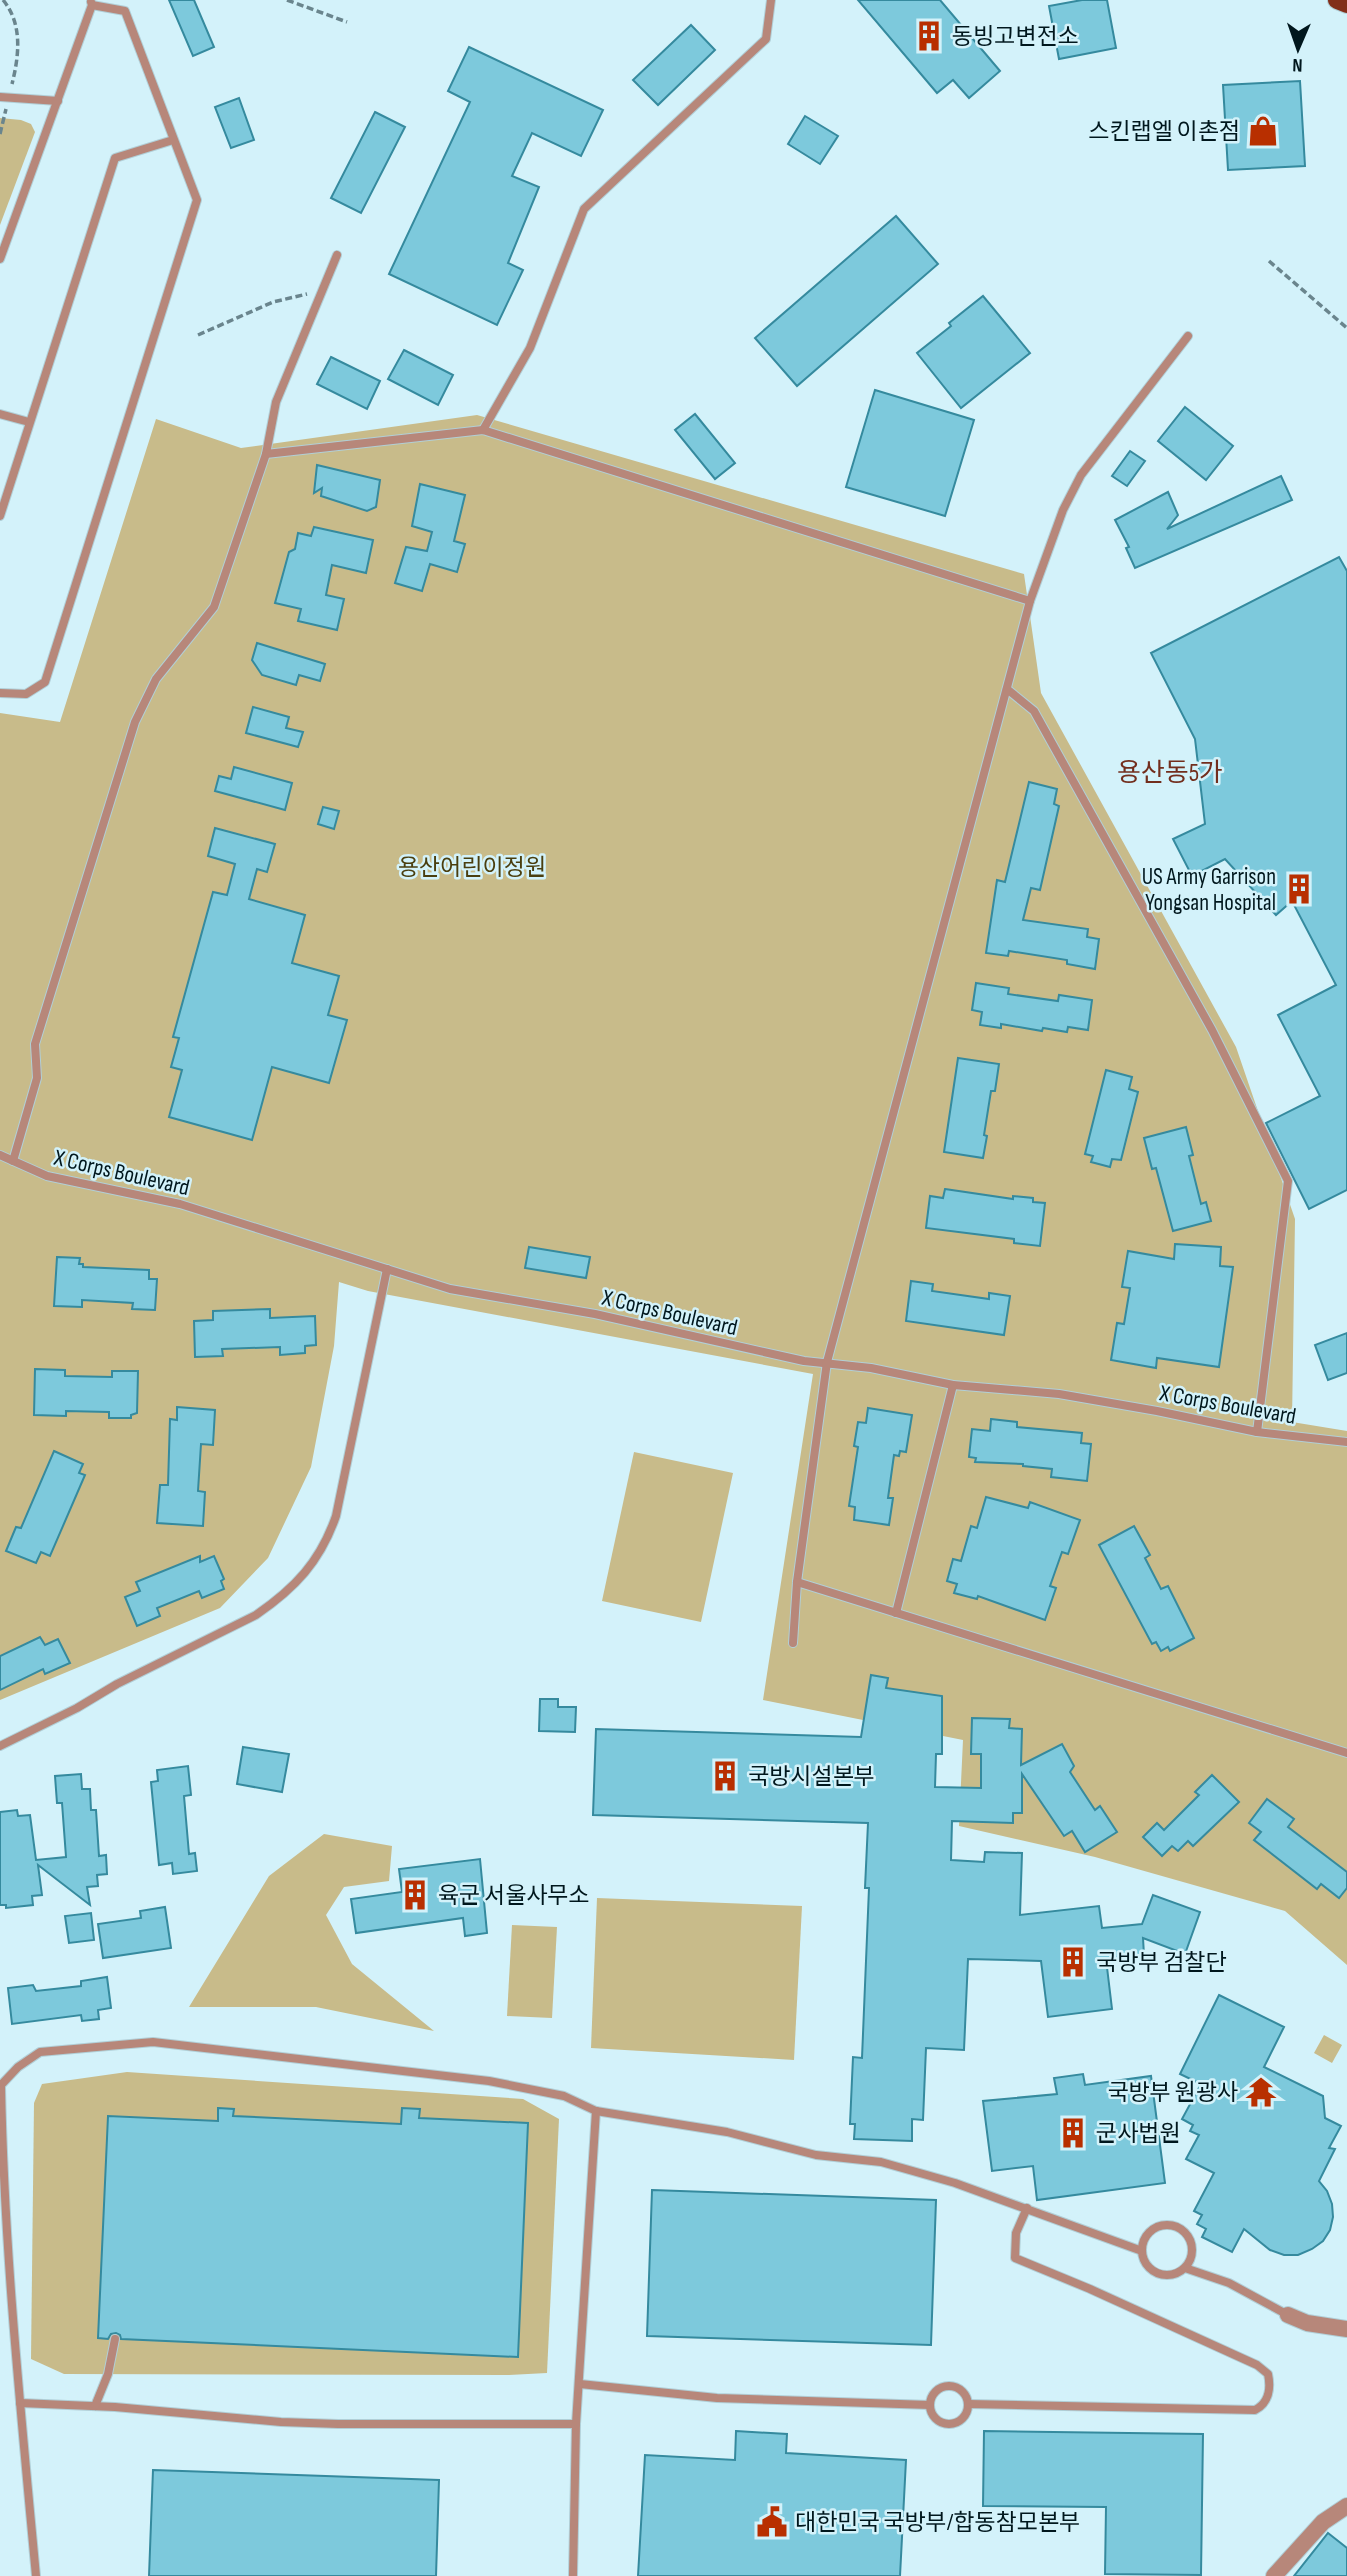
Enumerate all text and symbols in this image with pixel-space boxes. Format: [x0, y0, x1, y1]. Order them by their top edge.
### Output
north arrow [1263, 14, 1333, 84]
building icon: 동빙고변전소 [912, 19, 946, 53]
place label: 동빙고변전소 [952, 23, 1079, 51]
text: N [1292, 53, 1303, 76]
shop icon: 스킨랩엘 이촌점 [1246, 114, 1280, 148]
place label: 스킨랩엘 이촌점 [1088, 118, 1240, 146]
district label: 용산동5가 [1117, 758, 1223, 789]
park label: 용산어린이정원 [398, 854, 546, 882]
place label: US Army Garrison Yongsan Hospital [1142, 863, 1276, 917]
building icon: US Army Garrison Yongsan Hospital [1282, 872, 1316, 906]
street label: X Corps Boulevard [50, 1144, 192, 1202]
street label: X Corps Boulevard [598, 1284, 740, 1342]
street label: X Corps Boulevard [1157, 1379, 1298, 1431]
building icon: 국방시설본부 [708, 1759, 742, 1793]
place label: 국방시설본부 [748, 1763, 875, 1791]
building icon: 육군 서울사무소 [398, 1878, 432, 1912]
place label: 육군 서울사무소 [438, 1882, 590, 1910]
building icon: 국방부 검찰단 [1056, 1945, 1090, 1979]
place label: 국방부 검찰단 [1096, 1949, 1227, 1977]
temple icon: 국방부 원광사 [1244, 2075, 1278, 2109]
place label: 국방부 원광사 [1107, 2079, 1238, 2107]
building icon: 군사법원 [1056, 2116, 1090, 2150]
place label: 군사법원 [1096, 2120, 1181, 2148]
public building icon: 대한민국 국방부/합동참모본부 [755, 2505, 789, 2539]
place label: 대한민국 국방부/합동참모본부 [795, 2509, 1080, 2537]

